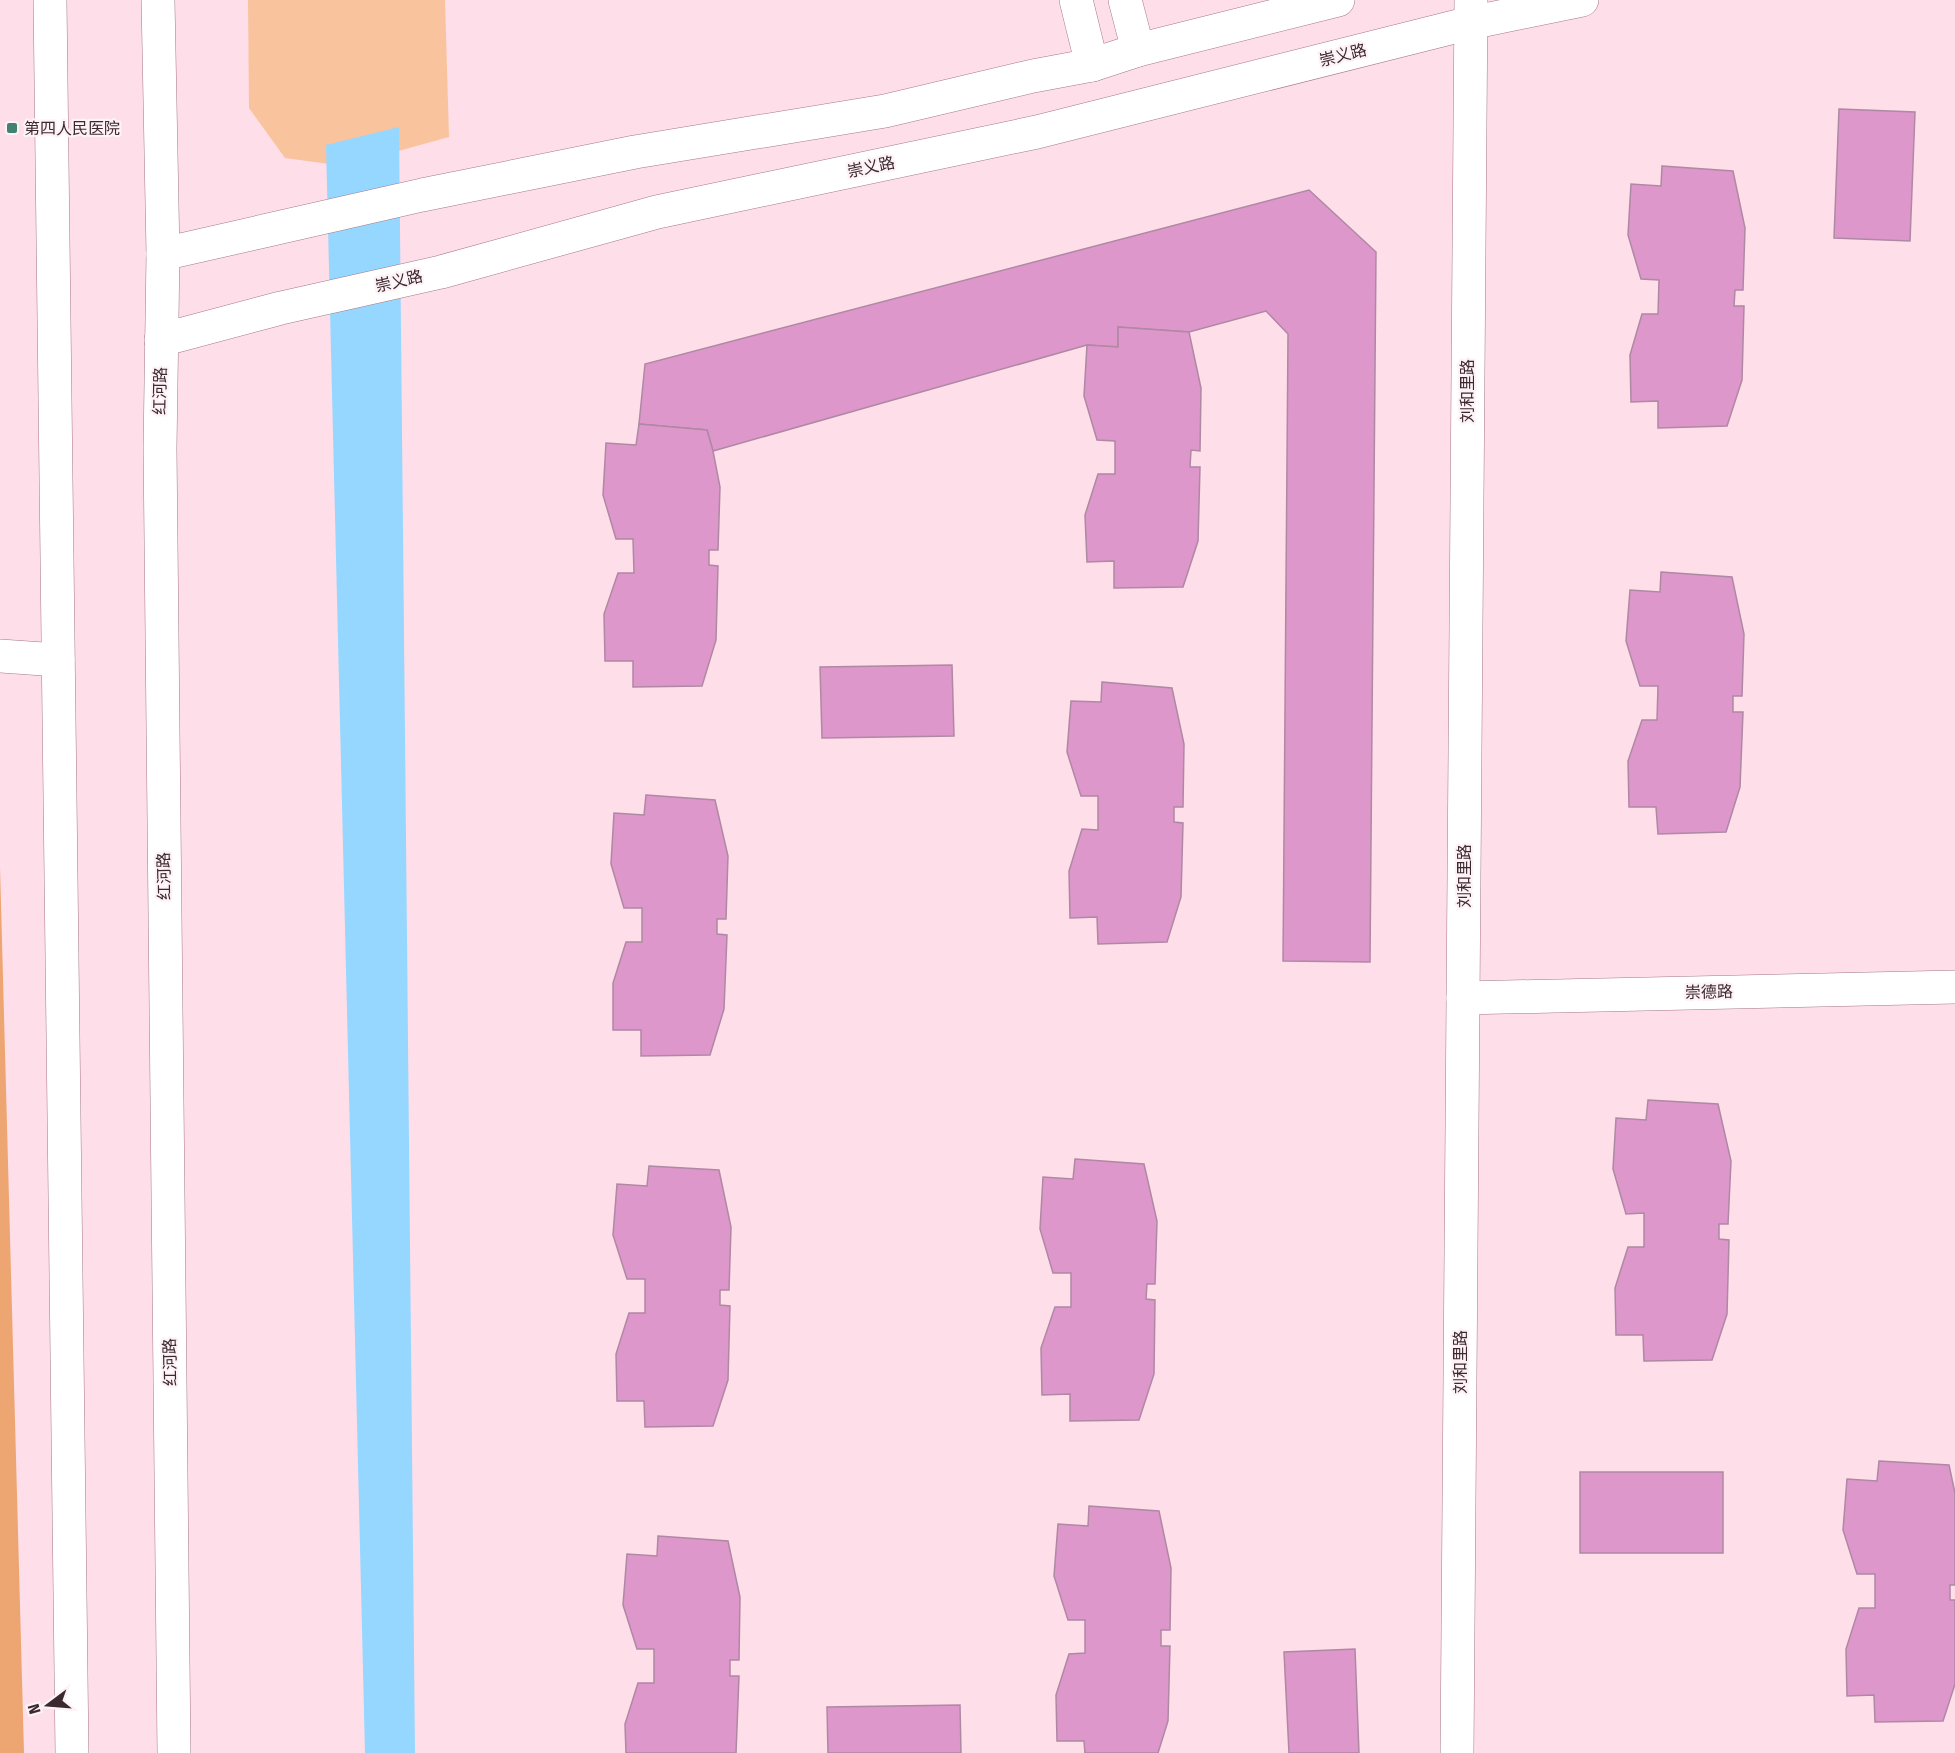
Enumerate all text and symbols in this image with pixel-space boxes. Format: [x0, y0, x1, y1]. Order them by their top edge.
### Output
street label: 崇义路 [1317, 40, 1369, 70]
place label: 第四人民医院 [24, 119, 120, 138]
marker: 第四人民医院 [5, 121, 19, 135]
street label: 崇义路 [846, 153, 896, 181]
street label: 崇义路 [373, 266, 425, 296]
street label: 刘和里路 [1458, 359, 1477, 423]
street label: 红河路 [150, 367, 170, 415]
street label: 刘和里路 [1455, 844, 1474, 908]
street label: 红河路 [154, 852, 174, 900]
street label: 崇德路 [1685, 982, 1733, 1002]
street label: 刘和里路 [1451, 1330, 1470, 1394]
street label: 红河路 [160, 1338, 180, 1386]
north arrow [18, 1675, 78, 1735]
text: N [24, 1702, 45, 1716]

